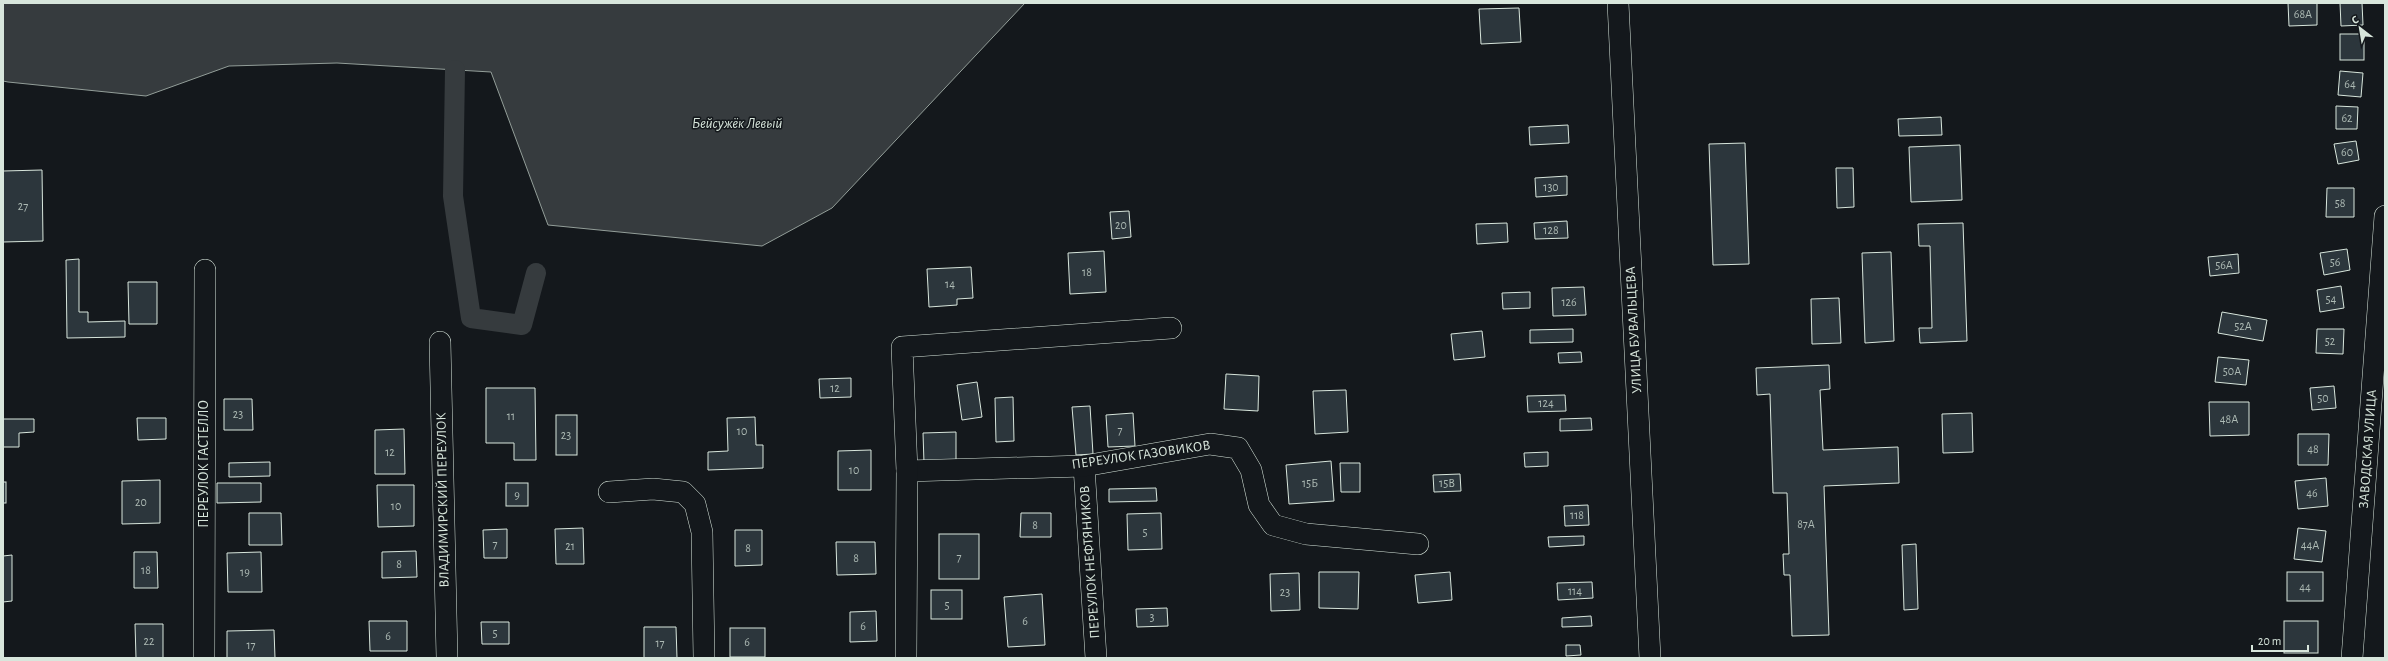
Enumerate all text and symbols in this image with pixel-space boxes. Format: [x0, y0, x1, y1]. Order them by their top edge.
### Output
house number: 68А [2294, 8, 2312, 20]
north arrow [2340, 8, 2380, 48]
text: С [2350, 14, 2361, 26]
house number: 64 [2344, 78, 2356, 90]
house number: 62 [2341, 112, 2353, 124]
water label: Бейсужёк Левый [692, 116, 783, 131]
house number: 60 [2341, 146, 2353, 158]
house number: 130 [1543, 181, 1559, 193]
house number: 58 [2335, 197, 2346, 209]
house number: 27 [18, 200, 28, 212]
house number: 20 [1115, 219, 1127, 231]
house number: 128 [1543, 224, 1559, 236]
house number: 56 [2330, 256, 2341, 268]
house number: 56А [2215, 259, 2233, 271]
house number: 18 [1082, 266, 1092, 278]
street label: УЛИЦА БУВАЛЬЦЕВА [1624, 266, 1644, 394]
house number: 14 [945, 278, 955, 290]
house number: 54 [2326, 293, 2337, 305]
house number: 126 [1561, 296, 1577, 308]
house number: 52А [2234, 320, 2252, 332]
house number: 52 [2325, 335, 2336, 347]
house number: 50А [2223, 365, 2241, 377]
house number: 12 [830, 382, 840, 394]
street label: ЗАВОДСКАЯ УЛИЦА [2357, 389, 2379, 509]
house number: 50 [2317, 392, 2329, 404]
house number: 124 [1538, 397, 1554, 409]
street label: ПЕРЕУЛОК ГАСТЕЛЛО [197, 400, 211, 528]
house number: 23 [233, 408, 243, 420]
house number: 11 [507, 410, 515, 422]
street label: ВЛАДИМИРСКИЙ ПЕРЕУЛОК [433, 412, 452, 588]
house number: 48А [2220, 413, 2238, 425]
house number: 7 [1117, 424, 1123, 436]
house number: 10 [737, 425, 747, 437]
house number: 23 [561, 429, 571, 441]
street label: ПЕРЕУЛОК ГАЗОВИКОВ [1071, 438, 1211, 472]
house number: 48 [2307, 443, 2319, 455]
house number: 12 [385, 446, 395, 458]
house number: 10 [849, 464, 859, 476]
house number: 15Б [1302, 477, 1318, 489]
house number: 15В [1439, 477, 1455, 489]
street label: ПЕРЕУЛОК НЕФТЯНИКОВ [1078, 485, 1102, 639]
house number: 46 [2306, 487, 2318, 499]
house number: 9 [514, 489, 520, 501]
house number: 20 [135, 496, 147, 508]
house number: 10 [391, 500, 401, 512]
house number: 118 [1570, 509, 1584, 521]
house number: 87А [1797, 518, 1815, 530]
house number: 8 [1032, 519, 1038, 531]
house number: 5 [1142, 526, 1148, 538]
house number: 7 [492, 538, 498, 550]
house number: 44А [2301, 539, 2319, 551]
house number: 21 [565, 540, 575, 552]
house number: 8 [745, 542, 751, 554]
house number: 7 [956, 551, 962, 563]
house number: 8 [853, 552, 859, 564]
house number: 8 [396, 558, 402, 570]
house number: 18 [141, 564, 151, 576]
house number: 19 [240, 566, 250, 578]
house number: 44 [2299, 581, 2311, 593]
house number: 114 [1568, 585, 1582, 597]
house number: 23 [1280, 586, 1290, 598]
house number: 5 [944, 599, 950, 611]
house number: 3 [1150, 611, 1155, 623]
house number: 6 [1022, 615, 1028, 627]
house number: 6 [860, 620, 866, 632]
house number: 5 [492, 627, 498, 639]
scale bar [2252, 627, 2308, 653]
house number: 6 [385, 630, 391, 642]
house number: 22 [144, 635, 155, 647]
text: 20 m [2258, 635, 2281, 647]
house number: 6 [744, 636, 750, 648]
house number: 17 [655, 637, 665, 649]
house number: 17 [246, 639, 256, 651]

